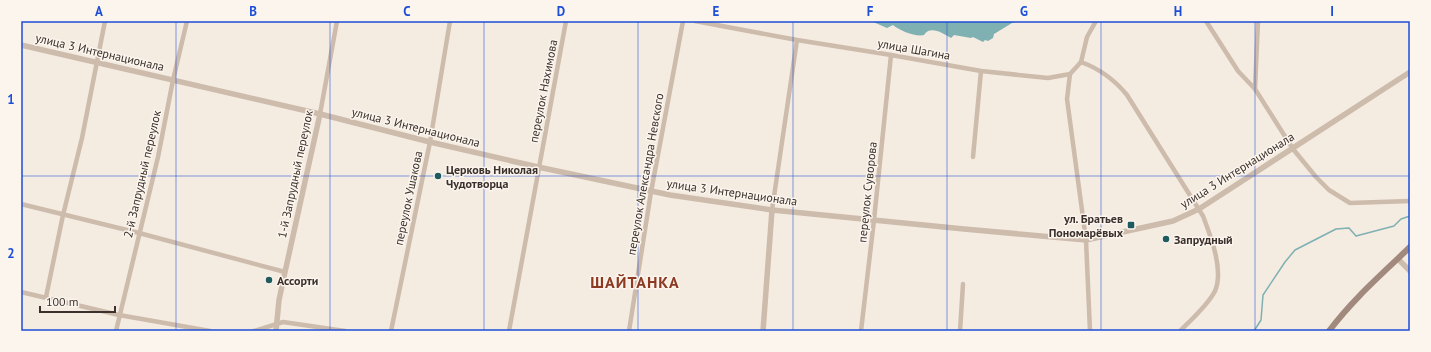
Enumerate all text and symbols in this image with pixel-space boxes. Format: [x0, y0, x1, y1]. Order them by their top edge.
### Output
text: A [95, 3, 103, 20]
text: B [249, 3, 257, 20]
text: C [403, 3, 411, 20]
text: D [557, 3, 565, 20]
text: E [713, 3, 720, 20]
text: F [867, 3, 874, 20]
text: G [1020, 3, 1028, 20]
text: H [1174, 3, 1182, 20]
text: I [1330, 3, 1334, 20]
street label: улица 3 Интернационала [34, 30, 166, 74]
street label: улица Шагина [876, 35, 952, 63]
street label: переулок Нахимова [526, 38, 560, 144]
text: 1 [7, 91, 15, 108]
street label: переулок Александра Невского [623, 92, 667, 256]
street label: улица 3 Интернационала [350, 104, 482, 150]
street label: 1-й Запрудный переулок [274, 108, 316, 239]
street label: 2-й Запрудный переулок [120, 109, 164, 239]
street label: улица 3 Интернационала [1177, 129, 1297, 211]
street label: переулок Суворова [854, 141, 880, 243]
street label: переулок Ушакова [391, 149, 425, 247]
place label: Церковь Николая Чудотворца [446, 162, 538, 191]
marker: Церковь Николая Чудотворца [433, 171, 443, 181]
street label: улица 3 Интернационала [666, 175, 798, 209]
place label: ул. Братьев Пономарёвых [1049, 211, 1124, 240]
marker: ул. Братьев Пономарёвых [1126, 220, 1136, 230]
place label: Запрудный [1174, 232, 1233, 247]
marker: Запрудный [1161, 234, 1171, 244]
text: 2 [7, 245, 15, 262]
district label: ШАЙТАНКА [590, 272, 680, 292]
place label: Ассорти [277, 273, 318, 288]
marker: Ассорти [264, 275, 274, 285]
scale bar [40, 288, 115, 314]
text: 100 m [46, 294, 79, 309]

